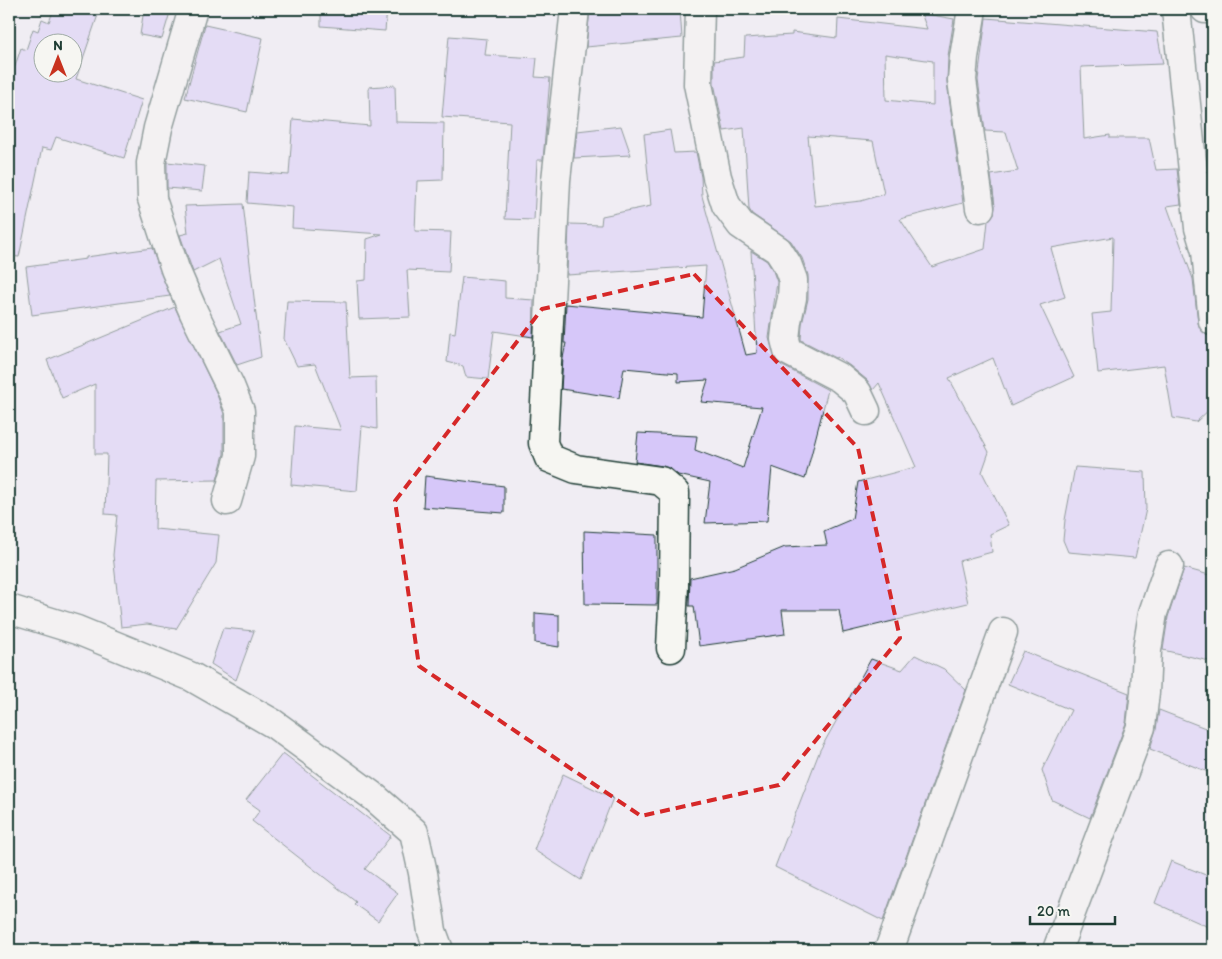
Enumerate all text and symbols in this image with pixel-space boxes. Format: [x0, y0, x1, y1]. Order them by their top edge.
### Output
north arrow [32, 32, 82, 82]
text: N [53, 37, 63, 54]
scale bar [1030, 894, 1114, 926]
text: 20 m [1037, 902, 1071, 920]

